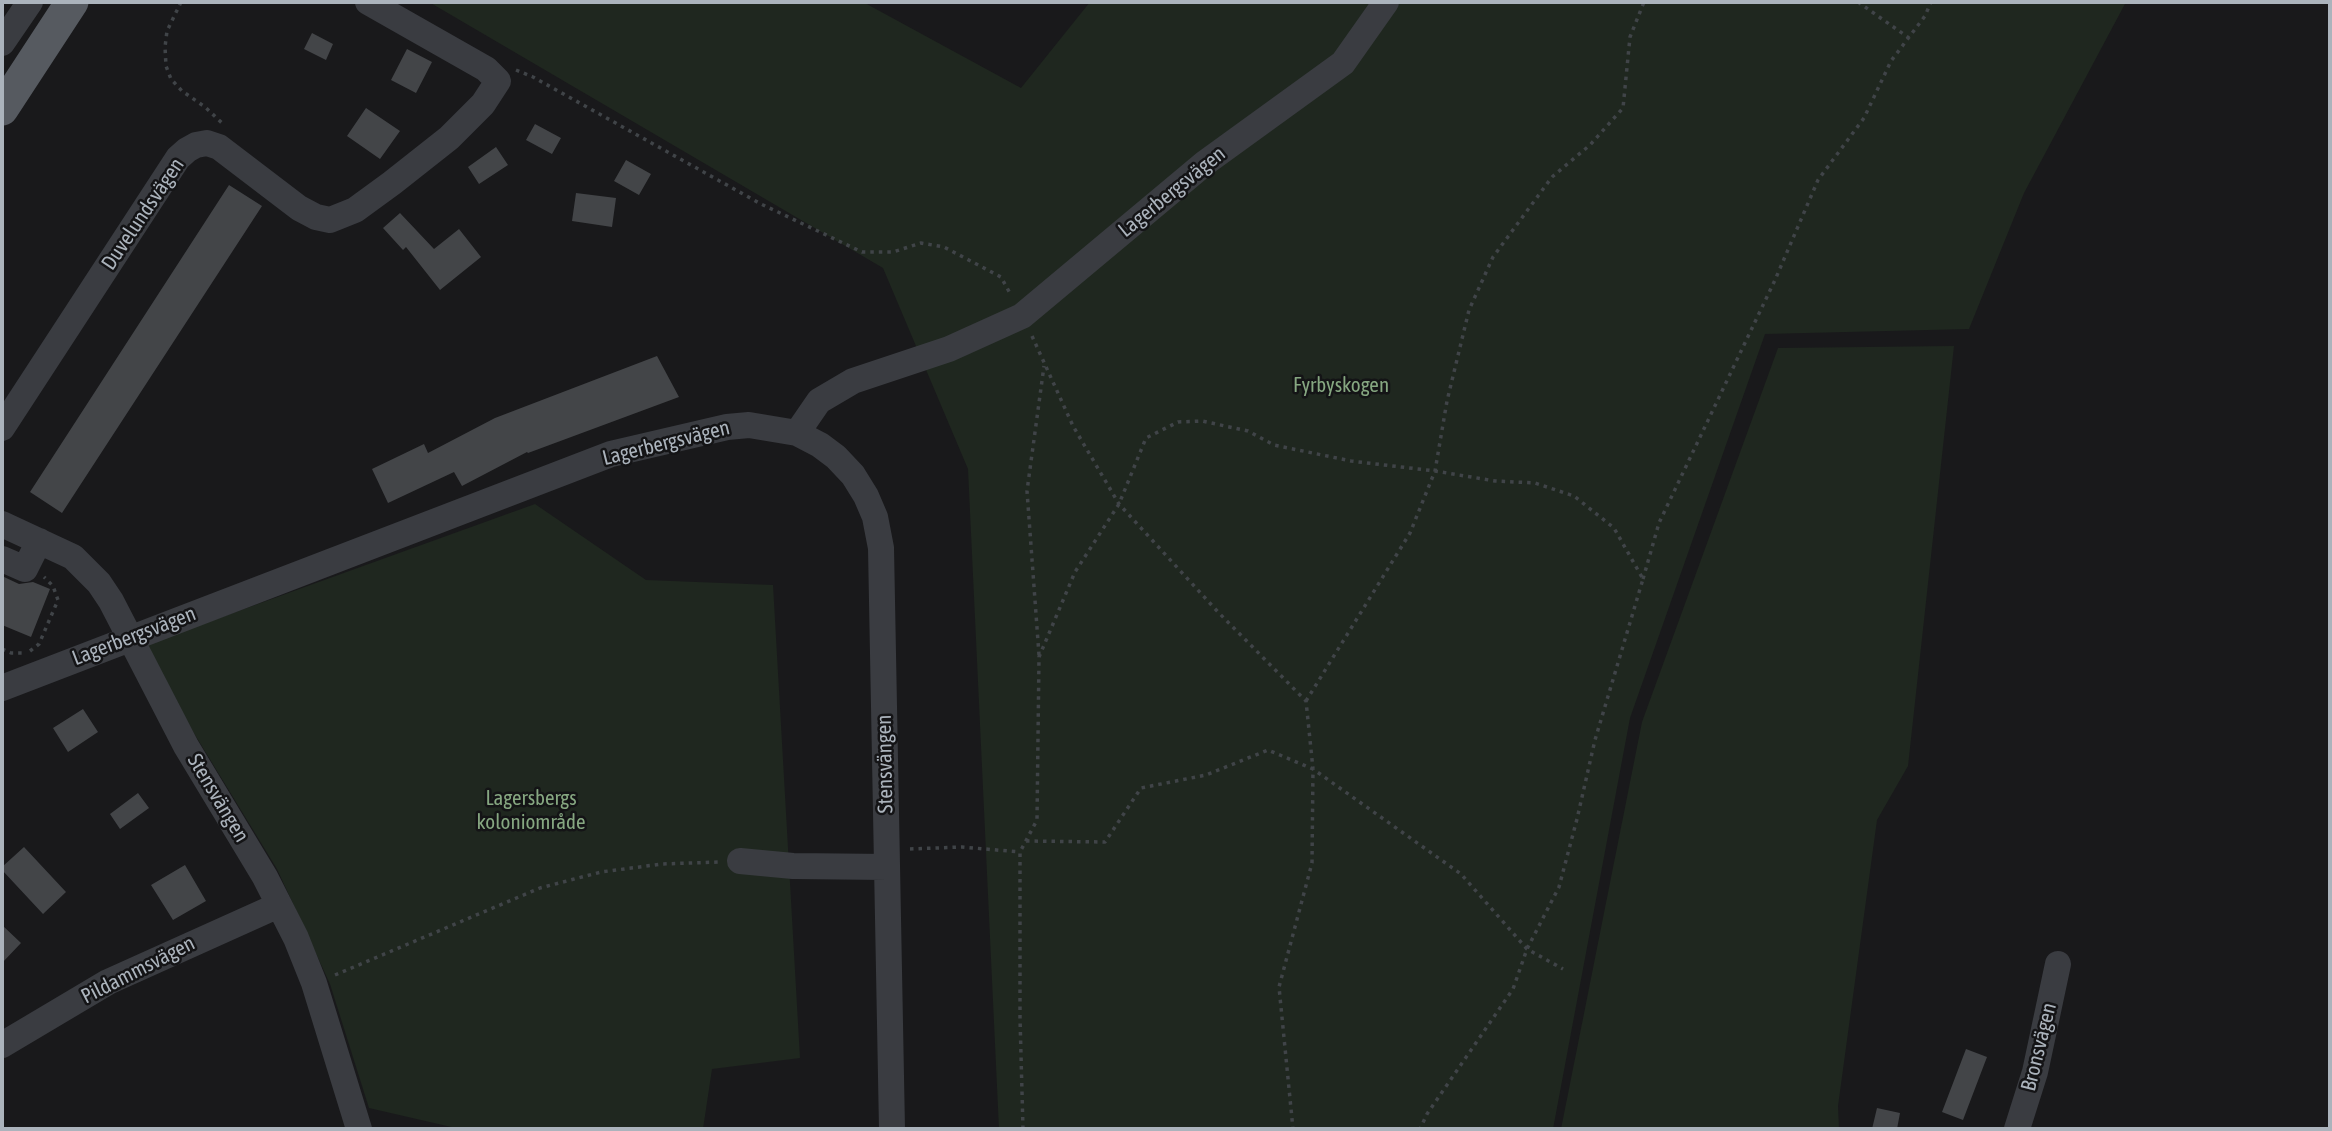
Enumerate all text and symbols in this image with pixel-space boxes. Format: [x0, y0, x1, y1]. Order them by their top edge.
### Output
street label: Lagerbergsvägen [1113, 141, 1231, 243]
street label: Duvelundsvägen [96, 153, 190, 275]
park label: Fyrbyskogen [1293, 372, 1389, 398]
street label: Lagerbergsvägen [600, 415, 732, 471]
street label: Lagerbergsvägen [69, 601, 199, 671]
street label: Stensvängen [872, 715, 898, 813]
street label: Stensvängen [182, 749, 254, 847]
park label: Lagersbergs koloniområde [477, 785, 585, 835]
street label: Pildammsvägen [77, 931, 199, 1009]
street label: Bronsvägen [2016, 1000, 2062, 1094]

